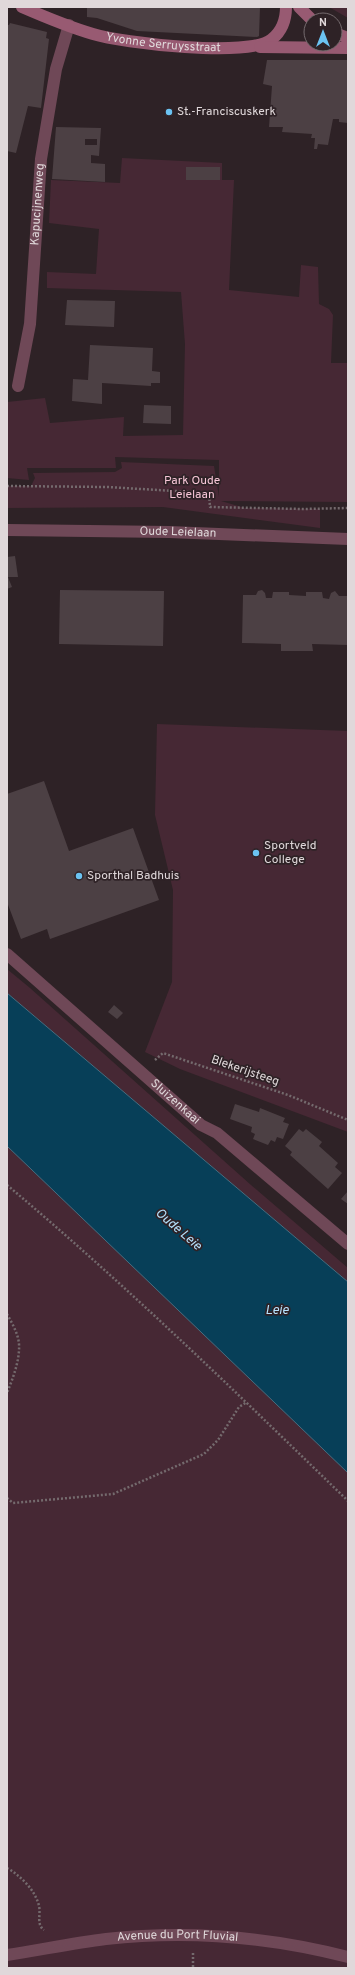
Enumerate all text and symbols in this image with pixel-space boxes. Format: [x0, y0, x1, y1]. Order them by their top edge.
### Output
north arrow [303, 12, 343, 52]
text: N [319, 16, 327, 30]
street label: Yvonne Serruysstraat [104, 29, 221, 56]
place label: St.-Franciscuskerk [177, 104, 276, 120]
marker: St.-Franciscuskerk [164, 107, 174, 117]
street label: Kapucijnenweg [27, 163, 49, 246]
park label: Park Oude Leielaan [164, 473, 220, 503]
street label: Oude Leielaan [139, 524, 217, 542]
place label: Sportveld College [264, 838, 316, 868]
marker: Sportveld College [251, 848, 261, 858]
place label: Sporthal Badhuis [87, 868, 179, 884]
marker: Sporthal Badhuis [74, 871, 84, 881]
street label: Blekerijsteeg [209, 1052, 281, 1090]
street label: Sluizenkaai [147, 1076, 203, 1128]
water label: Oude Leie [151, 1205, 205, 1255]
water label: Leie [265, 1303, 289, 1319]
street label: Avenue du Port Fluvial [116, 1927, 239, 1946]

